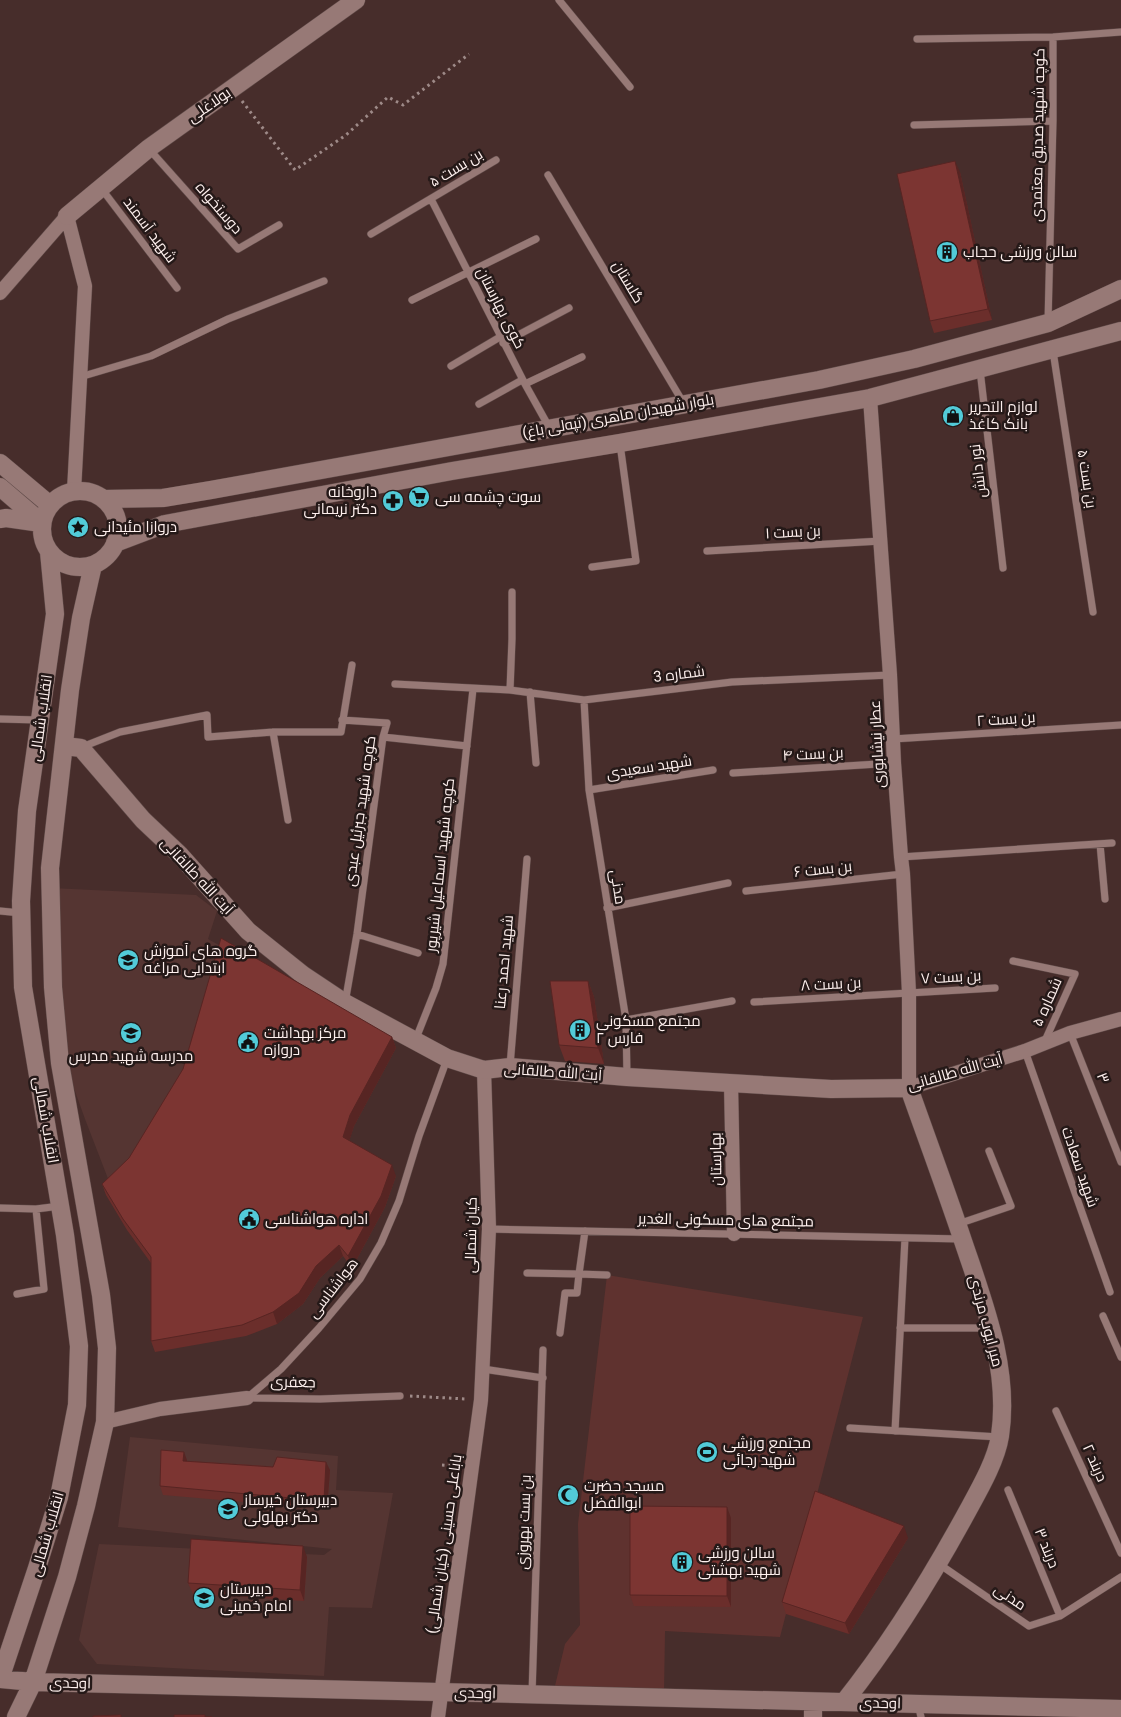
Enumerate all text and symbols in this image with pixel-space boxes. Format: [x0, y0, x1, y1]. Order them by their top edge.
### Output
street label: کوچه شهید صدیق معتمدی [1027, 48, 1050, 222]
street label: بولاغلی [184, 84, 235, 127]
street label: بن بست ۵ [426, 145, 487, 192]
street label: دوستخواه [192, 178, 246, 238]
street label: شهید آسمند [119, 194, 180, 267]
building icon: سالن ورزشی حجاب [935, 240, 959, 264]
place label: سالن ورزشی حجاب [963, 243, 1077, 262]
street label: گلستان [607, 257, 648, 307]
street label: کوی بهارستان [472, 264, 529, 352]
street label: بلوار شهیدان ماهری (تپه‌لی باغ) [521, 390, 716, 444]
place label: لوازم التحریر بانک کاغذ [968, 398, 1038, 433]
shop icon: لوازم التحریر بانک کاغذ [941, 404, 965, 428]
street label: نور دانش [966, 443, 991, 499]
street label: بن بست ۵ [1072, 448, 1101, 510]
place label: داروخانه دكتر نریمانی [303, 483, 377, 519]
supermarket icon: سوت چشمه سی [407, 485, 431, 509]
place label: سوت چشمه سی [435, 488, 541, 507]
pharmacy icon: داروخانه دكتر نریمانی [381, 489, 405, 513]
place icon: دروازا مئیدانی [66, 515, 90, 539]
place label: دروازا مئیدانی [94, 518, 177, 537]
street label: بن بست ۱ [765, 522, 821, 543]
street label: شماره 3 [652, 662, 706, 686]
street label: انقلاب شمالی [26, 673, 57, 763]
street label: عطار نیشابوری [866, 700, 889, 788]
street label: بن بست ۲ [976, 708, 1036, 731]
street label: کوچه شهید جبرئیل عبدی [341, 735, 380, 888]
street label: بن بست ۴ [782, 743, 844, 766]
street label: شهید سعیدی [605, 751, 693, 784]
street label: کوچه شهید اسماعیل شیرپور [422, 777, 459, 954]
street label: آیت الله طالقانی [156, 833, 238, 919]
street label: بن بست ۶ [793, 857, 853, 882]
street label: مدنی [605, 868, 630, 906]
street label: شهید احمد رعنا [491, 914, 518, 1010]
place label: گروه های آموزش ابتدایی مراغه [144, 942, 257, 978]
school or university icon: گروه های آموزش ابتدایی مراغه [116, 948, 140, 972]
street label: بن بست ۷ [920, 966, 982, 989]
street label: بن بست ۸ [800, 973, 862, 996]
street label: شماره ۵ [1028, 975, 1066, 1029]
place label: مجتمع مسکونی فارس ۲ [596, 1012, 701, 1048]
building icon: مجتمع مسکونی فارس ۲ [568, 1018, 592, 1042]
school or university icon: مدرسه شهید مدرس [119, 1021, 143, 1045]
place label: مرکز بهداشت دروازه [264, 1024, 346, 1059]
public building icon: مرکز بهداشت دروازه [236, 1030, 260, 1054]
place label: مدرسه شهید مدرس [69, 1047, 193, 1066]
street label: آیت الله طالقانی [905, 1049, 1005, 1095]
street label: آیت الله طالقانی [503, 1059, 603, 1085]
street label: ۳ [1093, 1070, 1113, 1086]
street label: انقلاب شمالی [29, 1075, 62, 1165]
street label: شهید سعادت [1057, 1124, 1102, 1210]
street label: بهارستان [707, 1132, 726, 1186]
street label: کیان شمالی [461, 1197, 482, 1273]
public building icon: اداره هواشناسی [237, 1207, 261, 1231]
street label: مجتمع های مسکونی الغدیر [637, 1209, 814, 1233]
place label: اداره هواشناسی [265, 1210, 368, 1229]
street label: هواشناسی [304, 1254, 363, 1322]
street label: میر ایوب مرندی [964, 1273, 1007, 1369]
street label: جعفری [270, 1373, 316, 1392]
place label: مجتمع ورزشی شهید رجائی [723, 1434, 811, 1470]
sports icon: مجتمع ورزشی شهید رجائی [695, 1440, 719, 1464]
street label: دربند ۲ [1079, 1441, 1111, 1485]
street label: باباعلی حسینی (کیان شمالی) [422, 1453, 466, 1635]
street label: بن بست بهروزی [513, 1474, 536, 1570]
place label: مسجد حضرت ابوالفضل [584, 1477, 664, 1513]
mosque icon: مسجد حضرت ابوالفضل [556, 1483, 580, 1507]
street label: انقلاب شمالی [26, 1489, 69, 1579]
place label: دبیرستان خیرساز دکتر بهلولی [243, 1491, 337, 1527]
school or university icon: دبیرستان خیرساز دکتر بهلولی [216, 1497, 240, 1521]
street label: دربند ۳ [1031, 1525, 1063, 1571]
place label: سالن ورزشی شهید بهشتی [698, 1544, 781, 1580]
building icon: سالن ورزشی شهید بهشتی [670, 1550, 694, 1574]
place label: دبیرستان امام خمینی [220, 1580, 292, 1616]
street label: مدنی [990, 1580, 1030, 1615]
school or university icon: دبیرستان امام خمینی [192, 1586, 216, 1610]
street label: اوحدی [49, 1674, 91, 1693]
street label: اوحدی [454, 1684, 496, 1703]
street label: اوحدی [859, 1694, 901, 1713]

